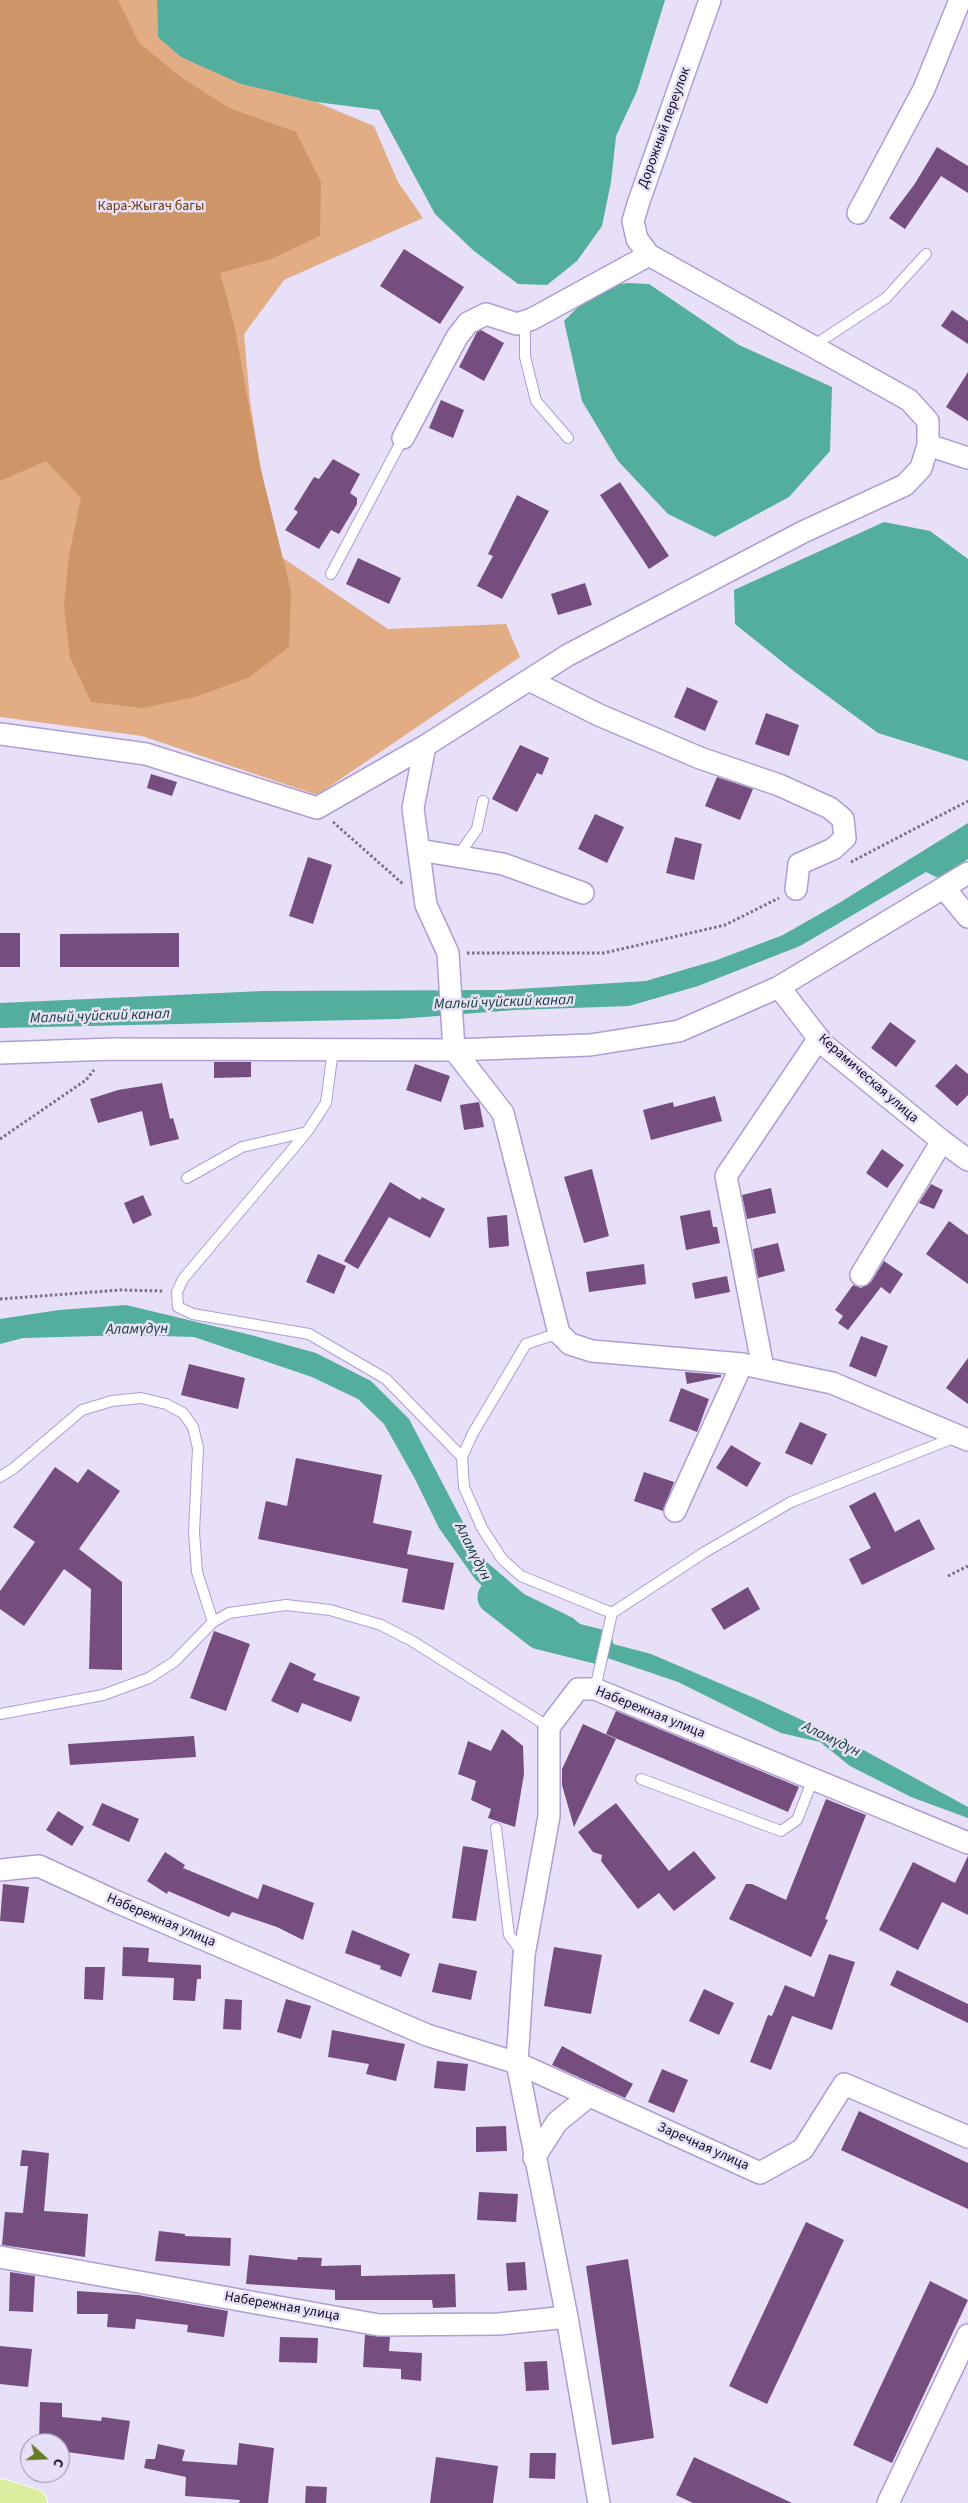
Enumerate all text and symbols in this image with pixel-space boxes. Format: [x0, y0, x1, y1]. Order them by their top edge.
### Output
street label: Дорожный переулок [635, 65, 695, 191]
park label: Кара-Жыгач багы [98, 199, 204, 215]
water label: Малый чуйский канал [434, 992, 574, 1014]
water label: Малый чуйский канал [30, 1006, 170, 1028]
street label: Керамическая улица [814, 1031, 922, 1127]
water label: Аламүдүн [106, 1320, 168, 1340]
water label: Аламүдүн [450, 1520, 494, 1584]
street label: Набережная улица [593, 1683, 707, 1743]
water label: Аламүдүн [799, 1718, 863, 1762]
street label: Набережная улица [104, 1890, 218, 1952]
street label: Заречная улица [655, 2119, 751, 2175]
street label: Набережная улица [223, 2289, 341, 2325]
north arrow [20, 2433, 70, 2483]
text: С [47, 2456, 69, 2470]

